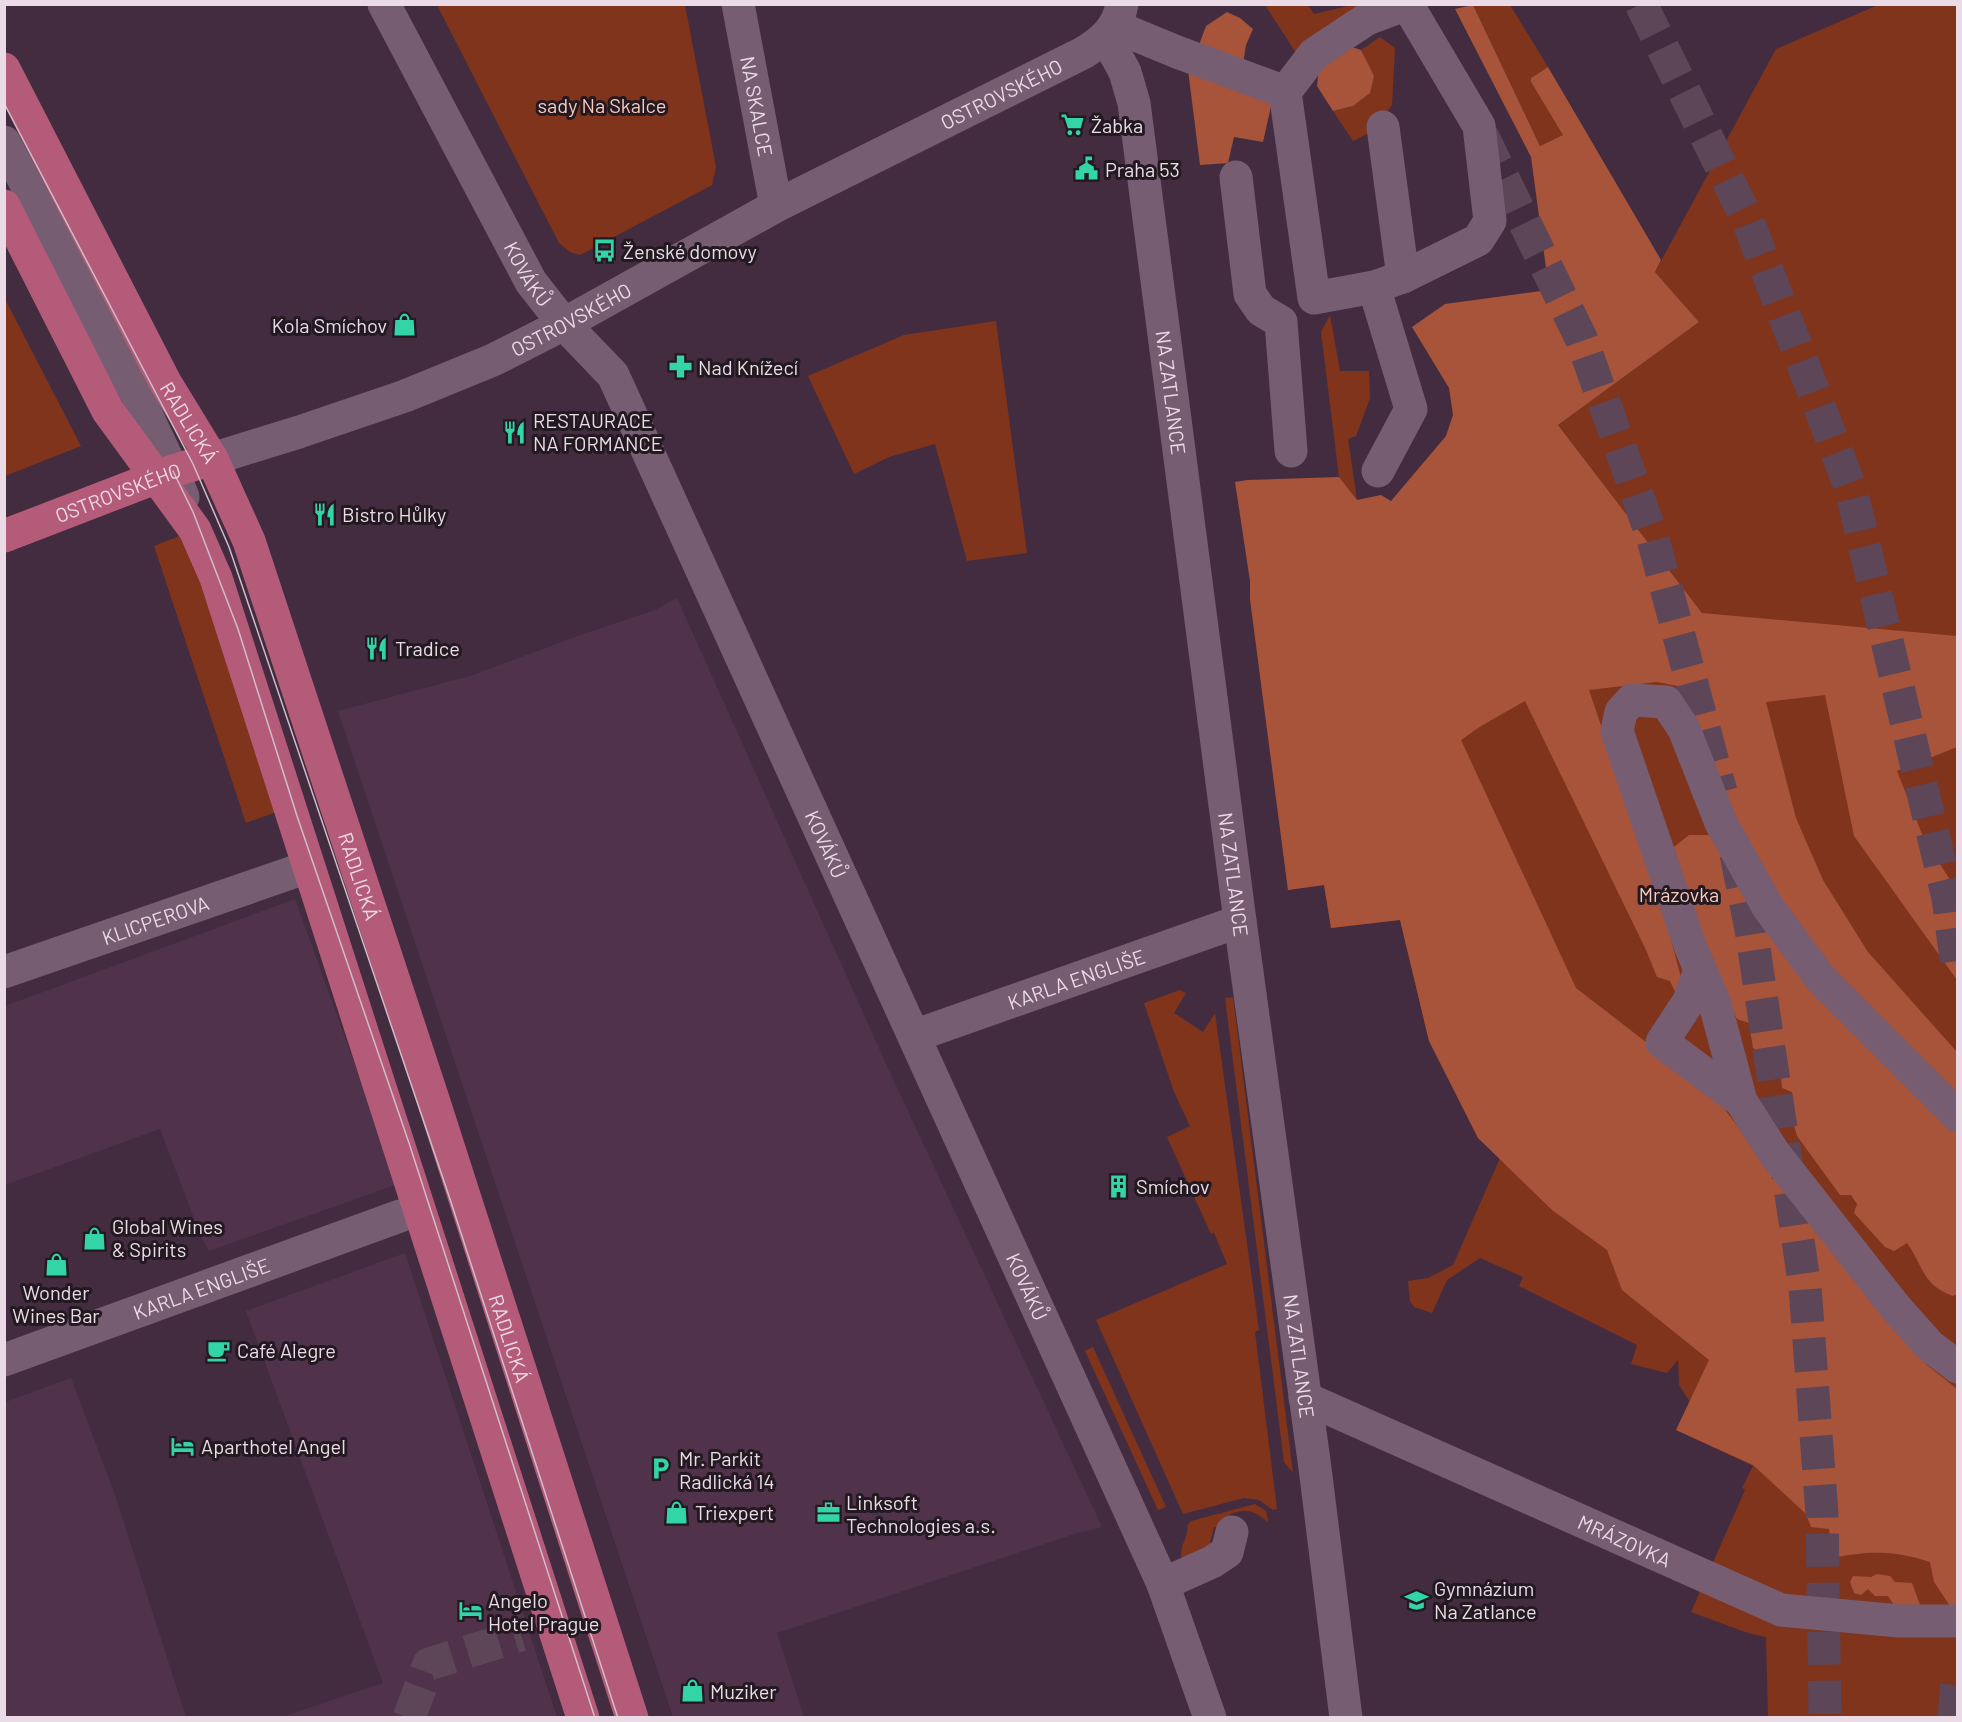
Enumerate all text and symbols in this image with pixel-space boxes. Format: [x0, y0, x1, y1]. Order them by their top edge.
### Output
street label: OSTROVSKÉHO [936, 53, 1066, 134]
street label: NA SKALCE [736, 54, 778, 158]
park label: sady Na Skalce [537, 93, 667, 117]
supermarket icon: Žabka [1060, 112, 1086, 138]
place label: Žabka [1091, 113, 1143, 137]
public building icon: Praha 53 [1074, 156, 1100, 182]
place label: Praha 53 [1105, 157, 1180, 181]
street label: KOVÁKŮ [500, 237, 557, 311]
bus stop icon: Ženské domovy [592, 238, 618, 264]
place label: Ženské domovy [623, 239, 757, 263]
street label: OSTROVSKÉHO [507, 277, 635, 361]
shop icon: Kola Smíchov [392, 312, 418, 338]
place label: Kola Smíchov [272, 313, 387, 337]
street label: NA ZATLANCE [1152, 329, 1191, 456]
pharmacy icon: Nad Knížecí [667, 354, 693, 380]
place label: Nad Knížecí [698, 355, 798, 379]
street label: RADLICKÁ [156, 377, 223, 467]
place label: RESTAURACE NA FORMANCE [533, 408, 663, 455]
restaurant icon: RESTAURACE NA FORMANCE [502, 419, 528, 445]
street label: OSTROVSKÉHO [52, 457, 184, 527]
restaurant icon: Bistro Hůlky [311, 501, 337, 527]
place label: Bistro Hůlky [342, 502, 446, 526]
restaurant icon: Tradice [364, 635, 390, 661]
place label: Tradice [395, 636, 460, 660]
street label: KOVÁKŮ [801, 807, 852, 882]
street label: NA ZATLANCE [1214, 811, 1254, 938]
street label: RADLICKÁ [334, 829, 385, 923]
park label: Mrázovka [1639, 882, 1719, 906]
street label: KLICPEROVA [99, 890, 212, 949]
street label: KARLA ENGLIŠE [1004, 944, 1148, 1014]
building icon: Smíchov [1105, 1173, 1131, 1199]
place label: Smíchov [1136, 1174, 1210, 1198]
place label: Global Wines & Spirits [112, 1214, 223, 1261]
shop icon: Global Wines & Spirits [81, 1225, 107, 1251]
street label: KOVÁKŮ [1002, 1249, 1053, 1324]
shop icon: Wonder Wines Bar [43, 1251, 69, 1277]
street label: KARLA ENGLIŠE [130, 1252, 273, 1324]
place label: Wonder Wines Bar [12, 1280, 100, 1327]
street label: RADLICKÁ [485, 1291, 535, 1385]
street label: NA ZATLANCE [1279, 1292, 1320, 1420]
cafe icon: Café Alegre [206, 1337, 232, 1363]
place label: Café Alegre [237, 1338, 336, 1362]
hotel icon: Aparthotel Angel [170, 1433, 196, 1459]
place label: Aparthotel Angel [201, 1434, 346, 1458]
place label: Mr. Parkit Radlická 14 [679, 1446, 775, 1493]
parking icon: Mr. Parkit Radlická 14 [648, 1456, 674, 1482]
place label: Linksoft Technologies a.s. [846, 1490, 996, 1537]
shop icon: Triexpert [664, 1499, 690, 1525]
place label: Triexpert [695, 1500, 774, 1524]
office icon: Linksoft Technologies a.s. [815, 1500, 841, 1526]
street label: MRÁZOVKA [1574, 1509, 1675, 1572]
place label: Gymnázium Na Zatlance [1434, 1576, 1537, 1623]
school or university icon: Gymnázium Na Zatlance [1403, 1587, 1429, 1613]
place label: Angelo Hotel Prague [488, 1588, 599, 1635]
hotel icon: Angelo Hotel Prague [457, 1598, 483, 1624]
shop icon: Muziker [679, 1678, 705, 1704]
place label: Muziker [710, 1679, 777, 1703]

